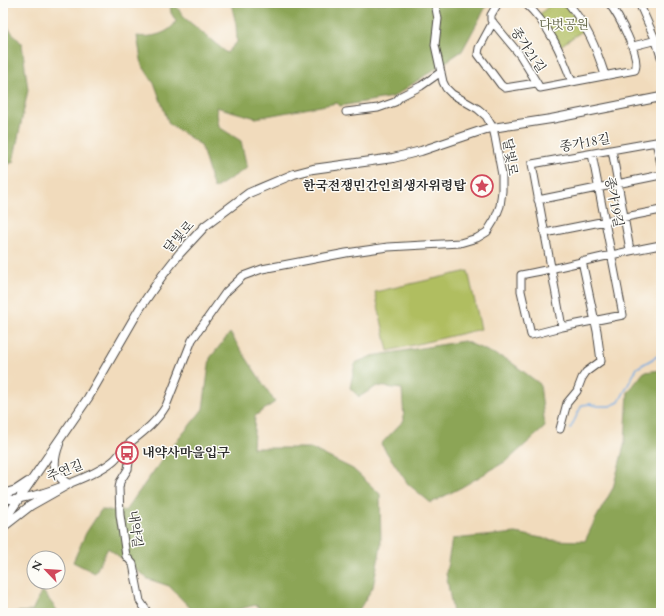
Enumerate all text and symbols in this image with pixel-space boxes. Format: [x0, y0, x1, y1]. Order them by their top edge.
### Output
park label: 다벗공원 [539, 16, 589, 34]
street label: 종가21길 [506, 24, 550, 76]
street label: 종가18길 [558, 130, 612, 156]
street label: 달빛로 [498, 137, 522, 177]
place icon: 한국전쟁민간인희생자위령탑 [469, 173, 495, 199]
street label: 종가19길 [600, 175, 628, 229]
place label: 한국전쟁민간인희생자위령탑 [303, 177, 466, 195]
street label: 달빛로 [160, 217, 199, 257]
bus stop icon: 내약사마을입구 [114, 440, 140, 466]
place label: 내약사마을입구 [142, 444, 230, 462]
street label: 주연길 [44, 456, 86, 486]
street label: 내약길 [123, 509, 147, 549]
north arrow [26, 550, 66, 590]
text: N [29, 558, 46, 573]

